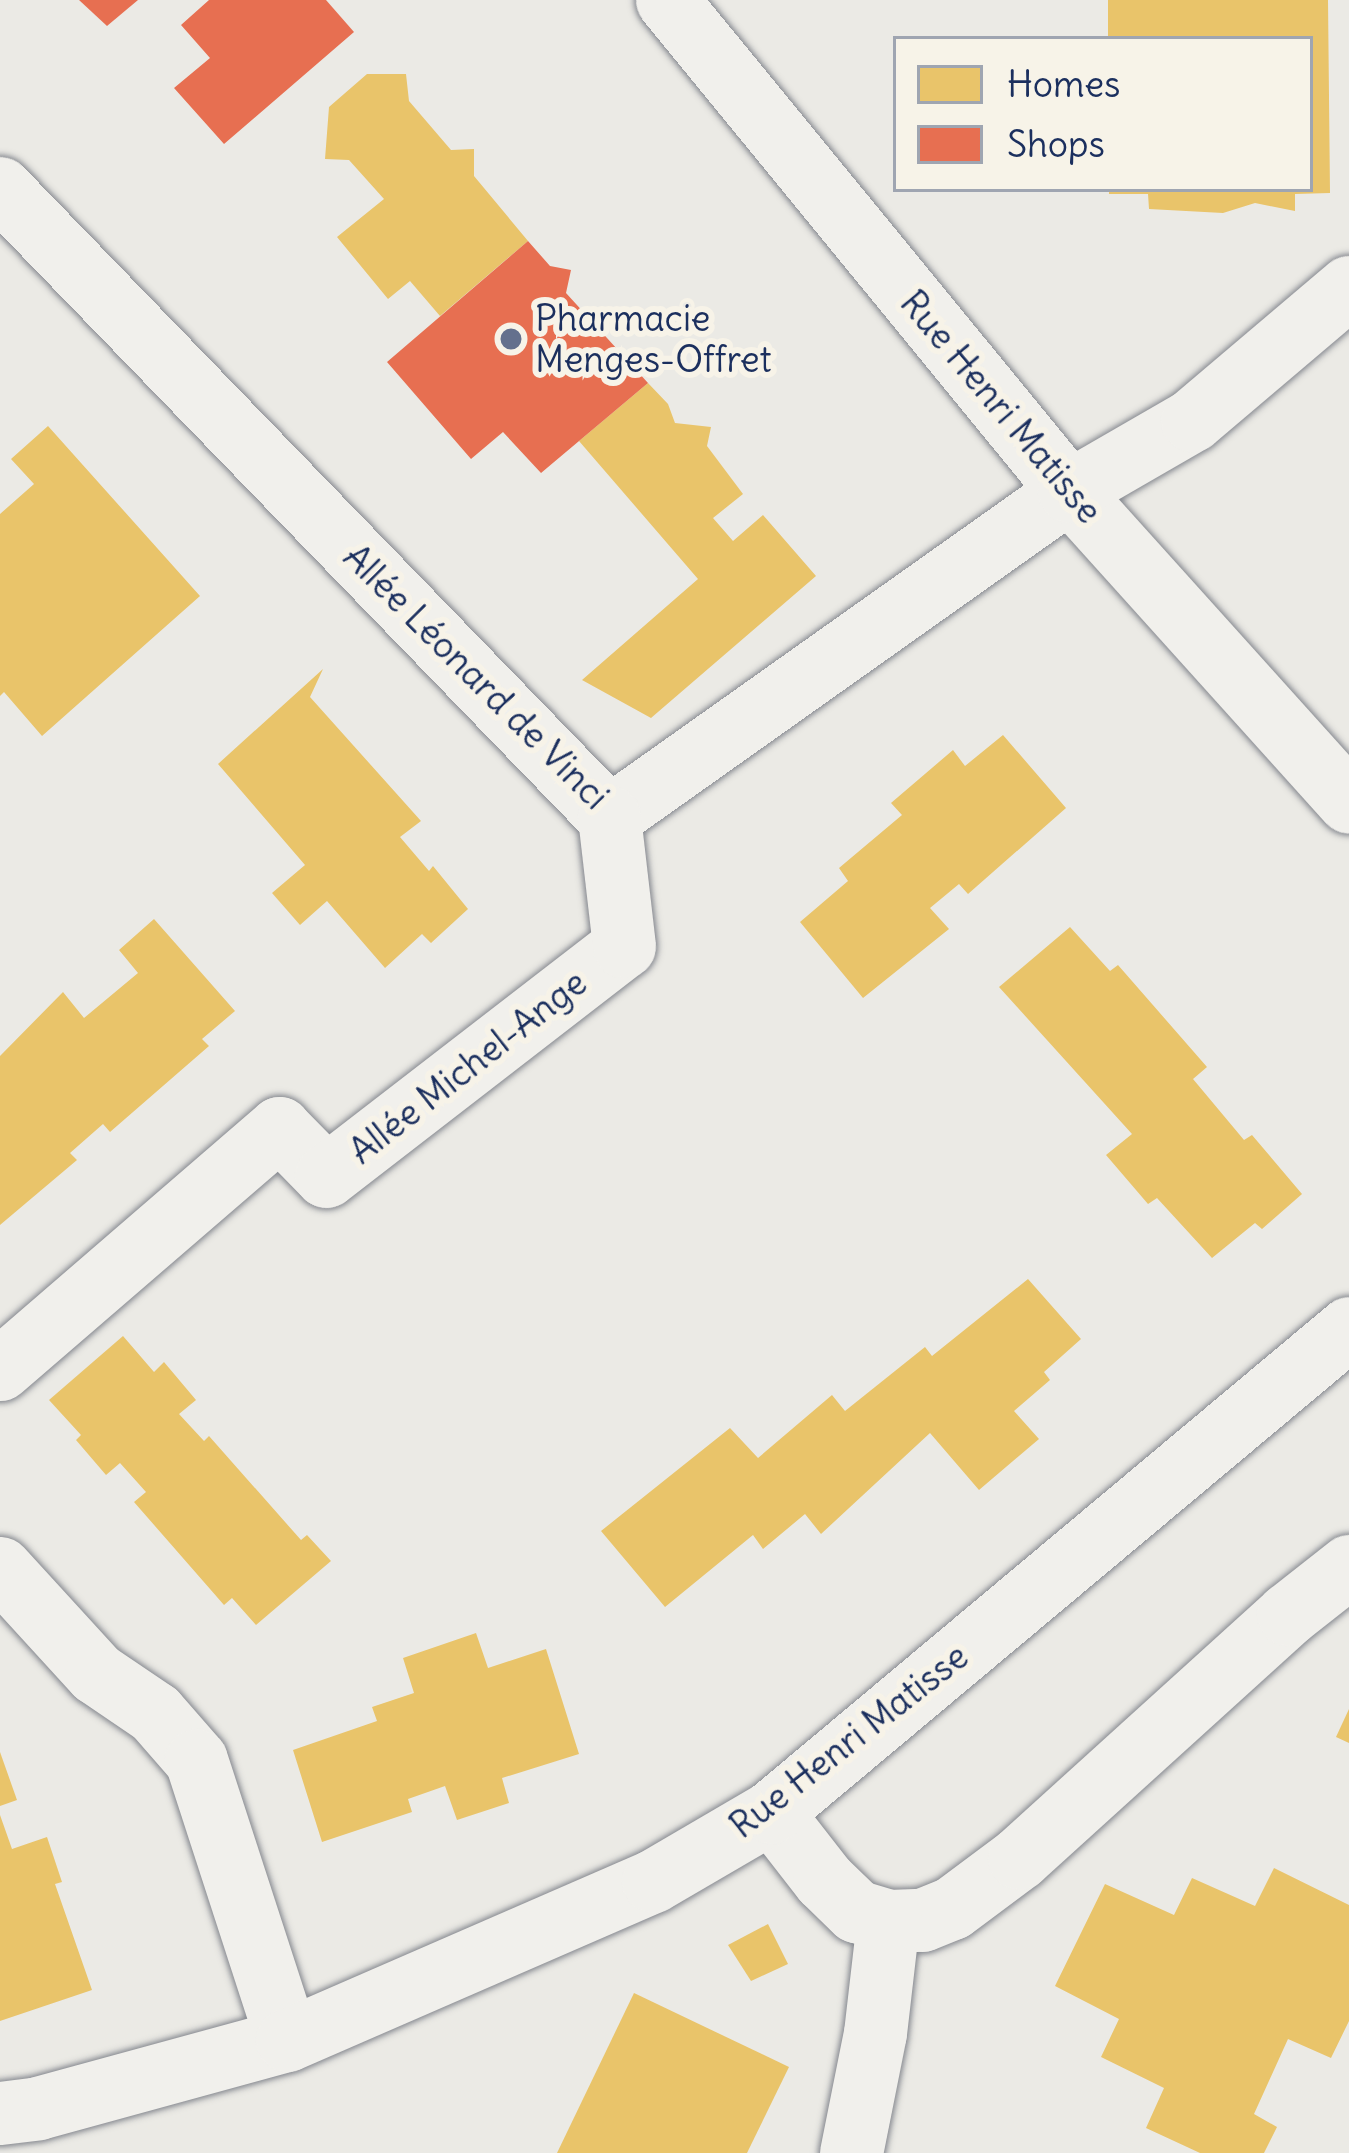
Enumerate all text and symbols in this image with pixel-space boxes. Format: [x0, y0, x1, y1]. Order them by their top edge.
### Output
legend [893, 36, 1313, 192]
text: Homes [1007, 62, 1120, 107]
text: Shops [1007, 122, 1105, 167]
street label: Rue Henri Matisse [891, 282, 1111, 532]
place label: Pharmacie Menges-Offret [535, 296, 772, 381]
marker: Pharmacie Menges-Offret [498, 326, 524, 352]
street label: Allée Léonard de Vinci [335, 536, 617, 818]
street label: Allée Michel-Ange [341, 961, 595, 1173]
street label: Rue Henri Matisse [721, 1635, 977, 1847]

